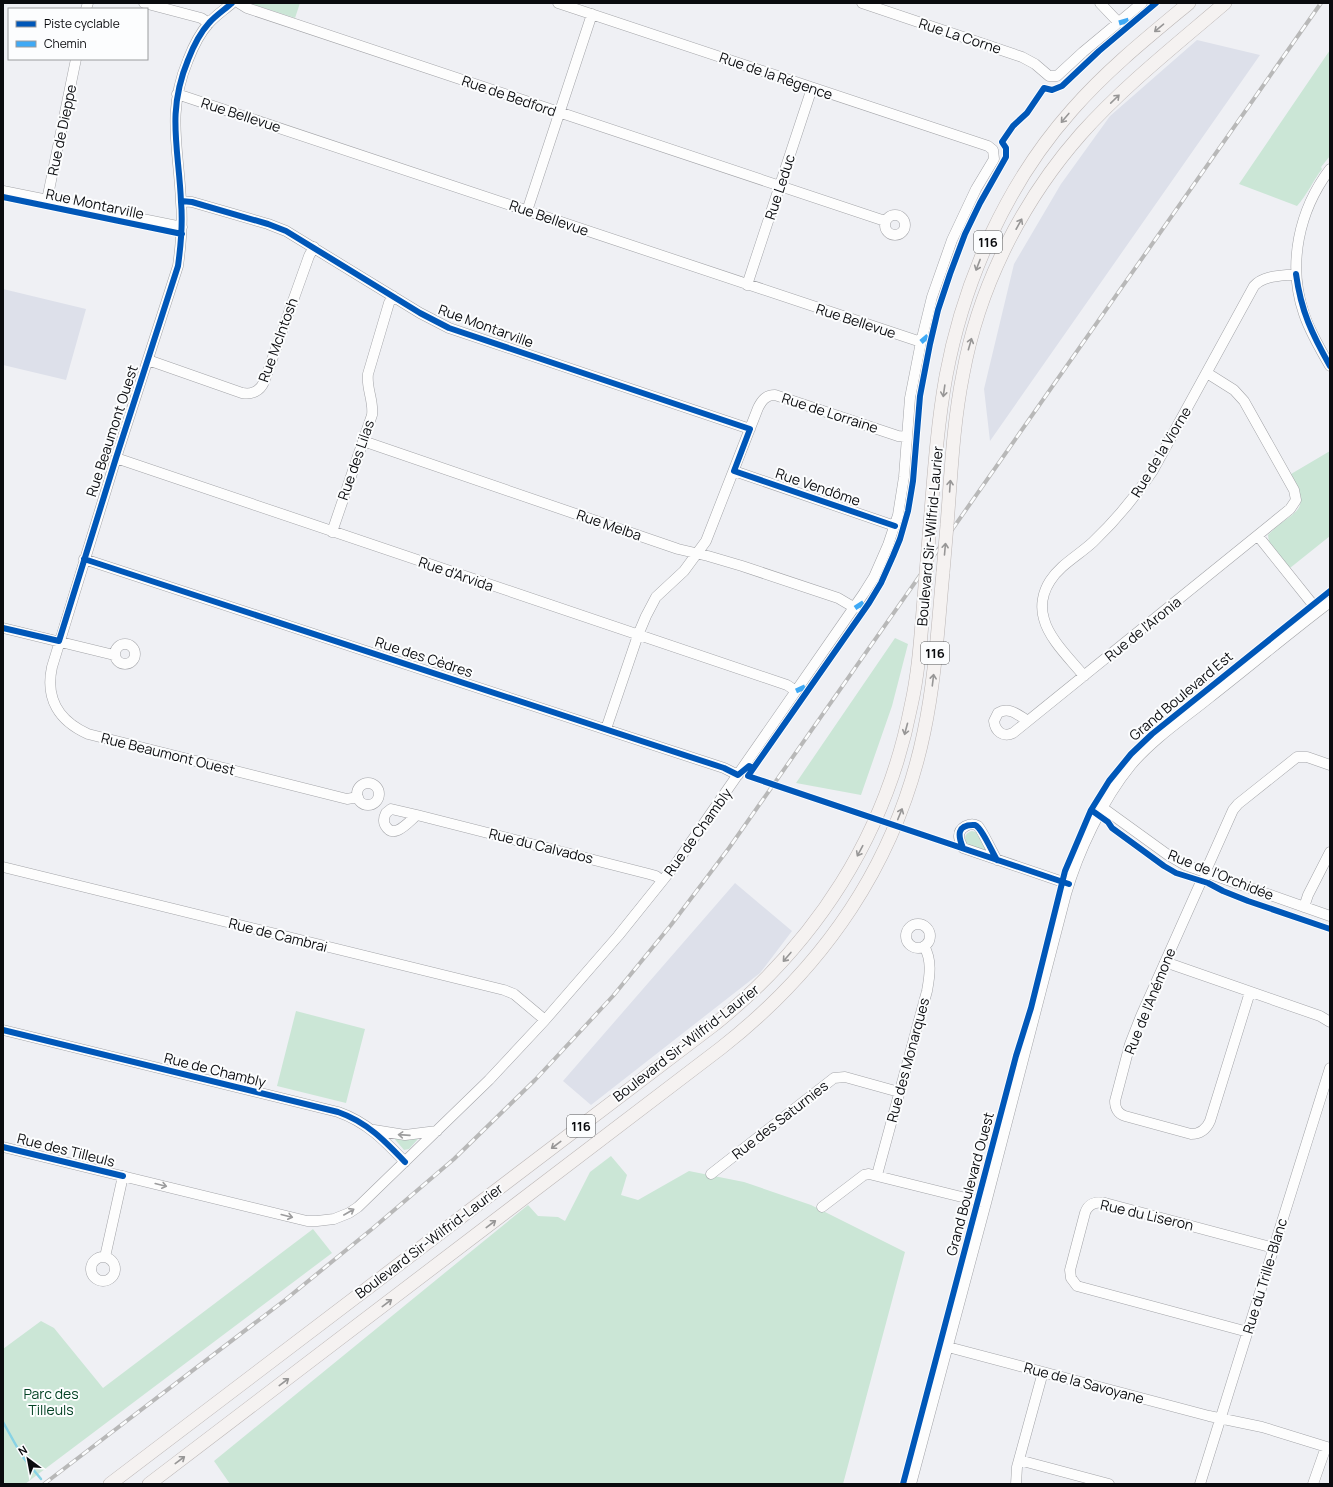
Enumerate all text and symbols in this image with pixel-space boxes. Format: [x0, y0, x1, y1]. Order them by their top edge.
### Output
legend [8, 8, 148, 60]
street label: Rue La Corne [916, 13, 1004, 58]
text: Piste cyclable [44, 15, 120, 32]
one-way arrow [1153, 24, 1164, 33]
text: Chemin [44, 35, 87, 52]
street label: Rue de la Régence [717, 47, 835, 104]
street label: Rue de Bedford [459, 70, 559, 121]
street label: Rue de Dieppe [43, 83, 80, 177]
street label: Rue Bellevue [199, 93, 284, 136]
one-way arrow [1110, 94, 1120, 104]
one-way arrow [1060, 112, 1069, 123]
street label: Rue Leduc [760, 151, 799, 222]
street label: Rue Montarville [44, 184, 146, 223]
street label: Rue Bellevue [507, 195, 591, 240]
one-way arrow [1015, 218, 1023, 230]
road number: 116 [974, 231, 1002, 253]
one-way arrow [974, 259, 982, 271]
street label: Rue McIntosh [253, 295, 302, 385]
street label: Rue Montarville [436, 299, 536, 352]
street label: Rue Bellevue [814, 299, 899, 342]
one-way arrow [967, 338, 974, 351]
street label: Rue Beaumont Ouest [81, 362, 142, 499]
one-way arrow [940, 384, 948, 397]
street label: Rue de Lorraine [780, 388, 881, 437]
street label: Rue de la Viorne [1126, 403, 1195, 501]
street label: Rue des Lilas [333, 417, 378, 502]
street label: Boulevard Sir-Wilfrid-Laurier [912, 445, 947, 627]
street label: Rue Vendôme [773, 463, 863, 510]
one-way arrow [947, 480, 954, 493]
street label: Rue Melba [574, 505, 644, 544]
one-way arrow [941, 543, 949, 556]
street label: Rue d'Arvida [416, 552, 496, 595]
street label: Rue de l'Aronia [1101, 592, 1185, 665]
street label: Rue des Cèdres [373, 632, 475, 681]
road number: 116 [921, 642, 949, 664]
street label: Grand Boulevard Est [1125, 646, 1237, 745]
one-way arrow [929, 674, 936, 687]
one-way arrow [902, 723, 909, 736]
street label: Rue Beaumont Ouest [99, 728, 237, 779]
street label: Rue de Chambly [659, 783, 736, 879]
one-way arrow [896, 808, 904, 820]
street label: Rue du Calvados [487, 823, 595, 868]
one-way arrow [856, 844, 864, 856]
street label: Rue de l'Orchidée [1166, 845, 1277, 904]
street label: Rue de Cambrai [227, 913, 330, 956]
street label: Rue de l'Anémone [1120, 945, 1180, 1057]
one-way arrow [782, 952, 791, 962]
street label: Boulevard Sir-Wilfrid-Laurier [609, 980, 763, 1106]
street label: Rue des Monarques [882, 996, 933, 1124]
street label: Rue de Chambly [162, 1048, 269, 1092]
street label: Rue des Saturnies [728, 1076, 832, 1163]
street label: Grand Boulevard Ouest [941, 1109, 998, 1258]
road number: 116 [567, 1115, 595, 1137]
street label: Rue des Tilleuls [15, 1128, 117, 1171]
one-way arrow [398, 1131, 411, 1138]
one-way arrow [550, 1141, 561, 1149]
street label: Boulevard Sir-Wilfrid-Laurier [351, 1179, 507, 1303]
one-way arrow [154, 1182, 167, 1190]
street label: Rue du Liseron [1099, 1195, 1196, 1234]
one-way arrow [343, 1208, 355, 1216]
one-way arrow [280, 1213, 293, 1220]
street label: Rue du Trille-Blanc [1238, 1216, 1291, 1336]
one-way arrow [485, 1220, 496, 1228]
one-way arrow [382, 1299, 393, 1307]
street label: Rue de la Savoyane [1022, 1357, 1146, 1408]
one-way arrow [278, 1377, 289, 1386]
park label: Parc des Tilleuls [23, 1384, 79, 1419]
north arrow [8, 1439, 48, 1479]
text: N [15, 1442, 30, 1459]
one-way arrow [175, 1456, 186, 1465]

